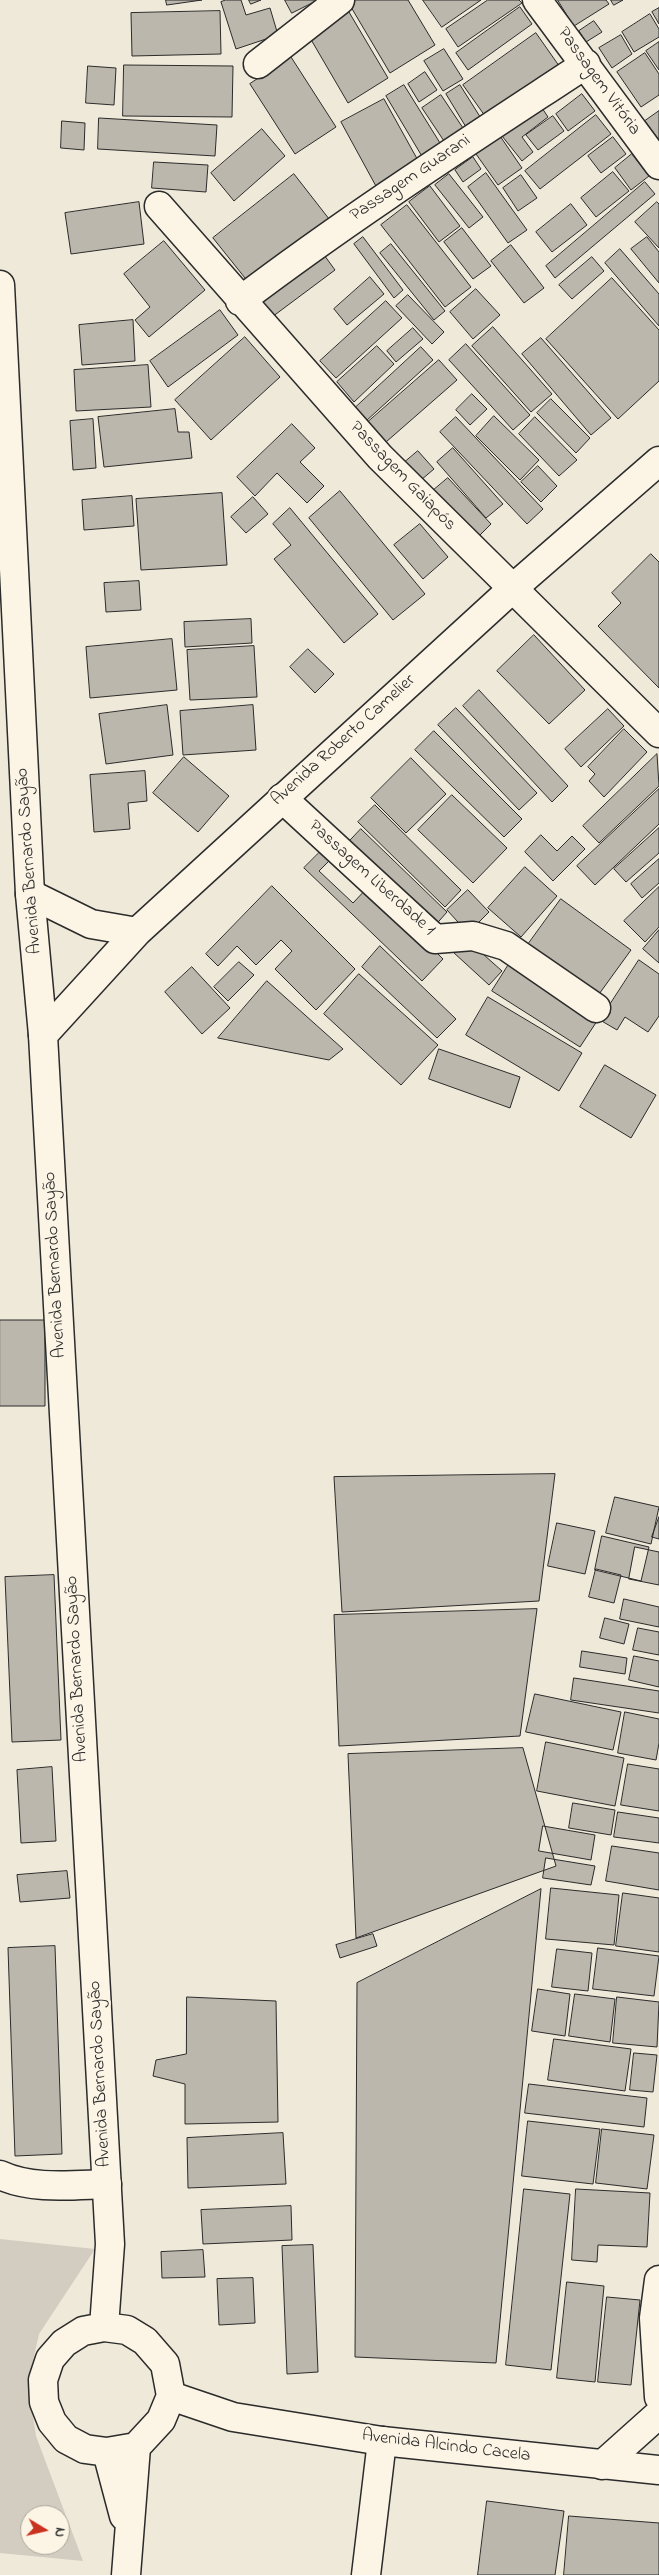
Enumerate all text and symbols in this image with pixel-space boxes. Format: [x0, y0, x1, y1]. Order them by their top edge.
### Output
street label: Passagem Vitória [552, 24, 644, 140]
street label: Passagem Guarani [347, 131, 475, 227]
street label: Passagem Gaiapós [344, 418, 460, 536]
street label: Avenida Roberto Camelier [267, 671, 421, 811]
street label: Avenida Bernardo Sayão [13, 767, 47, 955]
street label: Passagem Liberdade 1 [303, 816, 439, 942]
street label: Avenida Bernardo Sayão [40, 1171, 72, 1359]
street label: Avenida Bernardo Sayão [62, 1575, 94, 1763]
street label: Avenida Bernardo Sayão [85, 1980, 117, 2168]
street label: Avenida Alcindo Cacela [360, 2426, 532, 2468]
north arrow [20, 2505, 70, 2555]
text: N [48, 2526, 70, 2539]

